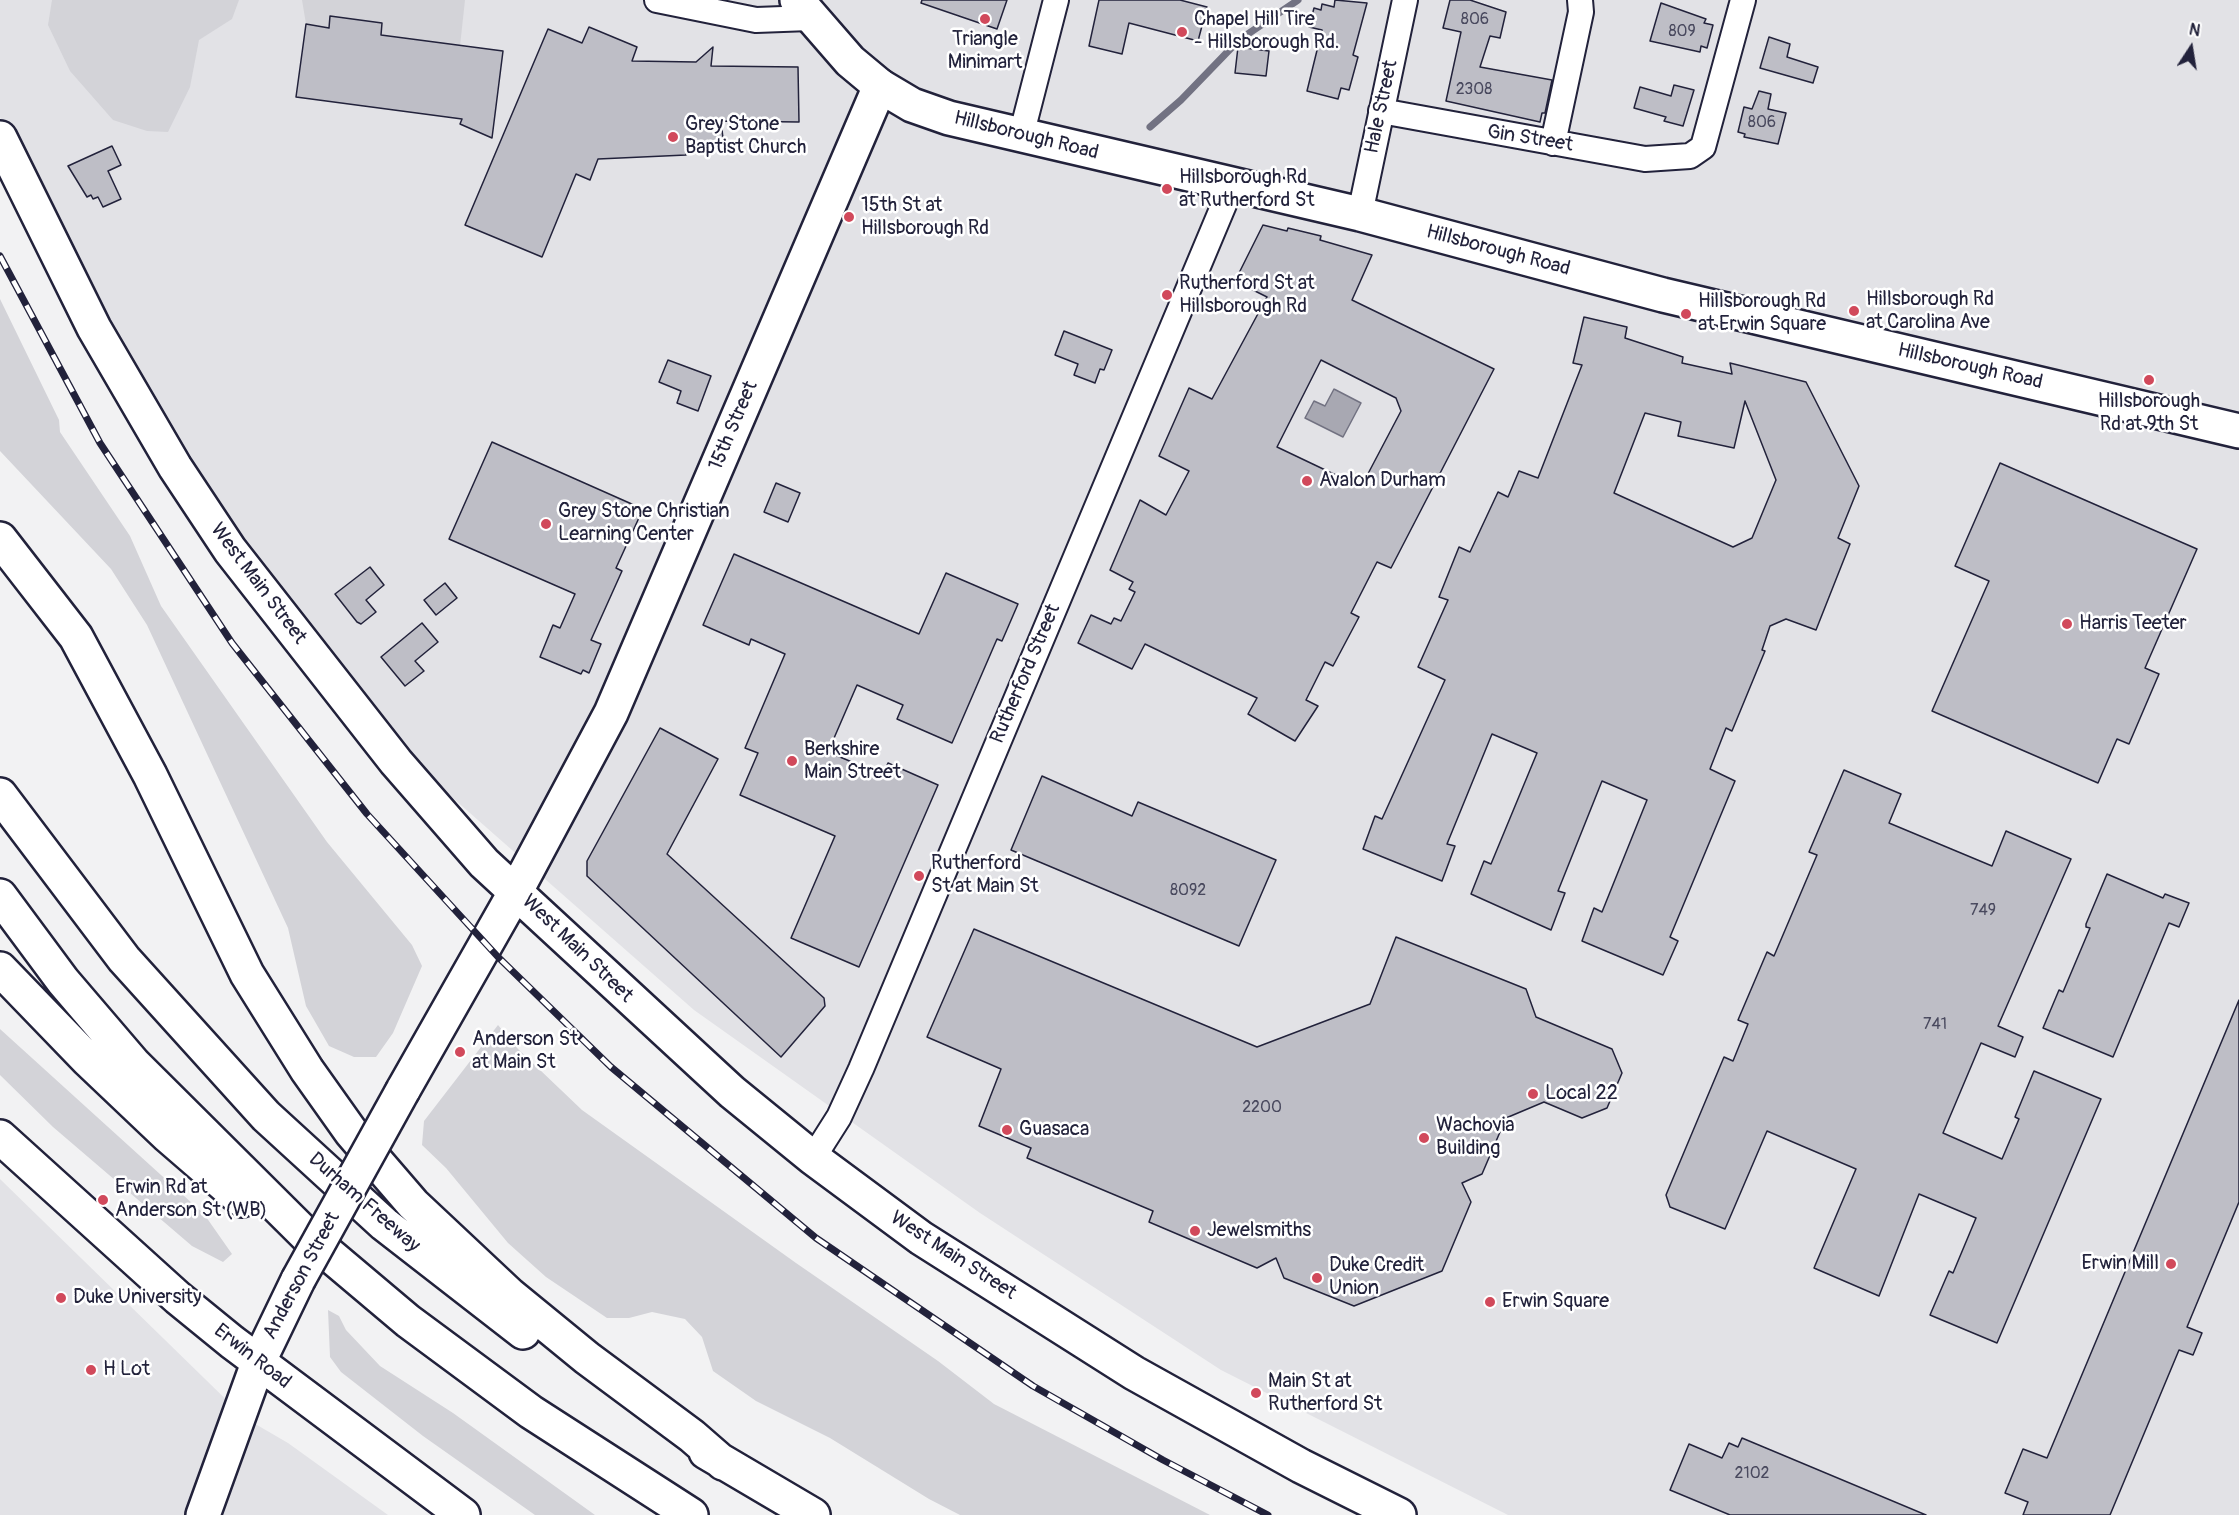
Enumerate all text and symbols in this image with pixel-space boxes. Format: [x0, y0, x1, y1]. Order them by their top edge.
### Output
place label: Chapel Hill Tire - Hillsborough Rd. [1194, 8, 1339, 55]
house number: 806 [1461, 10, 1489, 30]
marker: Triangle Minimart [978, 12, 992, 26]
north arrow [2161, 18, 2221, 78]
text: N [2187, 19, 2202, 41]
house number: 809 [1668, 22, 1696, 42]
marker: Chapel Hill Tire - Hillsborough Rd. [1175, 25, 1189, 39]
place label: Triangle Minimart [948, 28, 1022, 75]
street label: Hale Street [1360, 58, 1404, 156]
house number: 2308 [1456, 80, 1492, 100]
street label: Hillsborough Road [951, 106, 1101, 166]
place label: Grey Stone Baptist Church [685, 113, 806, 160]
house number: 806 [1748, 113, 1776, 133]
street label: Gin Street [1485, 120, 1575, 158]
marker: Grey Stone Baptist Church [666, 130, 680, 144]
place label: Hillsborough Rd at Rutherford St [1179, 166, 1314, 213]
marker: Hillsborough Rd at Rutherford St [1160, 182, 1174, 196]
place label: 15th St at Hillsborough Rd [861, 194, 989, 241]
marker: 15th St at Hillsborough Rd [842, 210, 856, 224]
street label: Hillsborough Road [1423, 220, 1573, 282]
place label: Rutherford St at Hillsborough Rd [1179, 272, 1314, 319]
marker: Rutherford St at Hillsborough Rd [1160, 288, 1174, 302]
place label: Hillsborough Rd at Carolina Ave [1866, 288, 1994, 335]
place label: Hillsborough Rd at Erwin Square [1698, 290, 1826, 337]
marker: Hillsborough Rd at Carolina Ave [1847, 304, 1861, 318]
marker: Hillsborough Rd at Erwin Square [1679, 307, 1693, 321]
street label: Hillsborough Road [1895, 339, 2045, 395]
marker: Hillsborough Rd at 9th St [2142, 373, 2156, 387]
street label: 15th Street [704, 378, 764, 474]
place label: Hillsborough Rd at 9th St [2098, 390, 2200, 437]
place label: Avalon Durham [1319, 469, 1446, 493]
marker: Avalon Durham [1300, 474, 1314, 488]
place label: Grey Stone Christian Learning Center [558, 500, 730, 547]
marker: Grey Stone Christian Learning Center [539, 517, 553, 531]
street label: West Main Street [205, 519, 311, 649]
street label: Rutherford Street [986, 601, 1066, 747]
place label: Harris Teeter [2079, 612, 2187, 636]
marker: Harris Teeter [2060, 617, 2074, 631]
place label: Berkshire Main Street [804, 738, 901, 785]
marker: Berkshire Main Street [785, 754, 799, 768]
place label: Rutherford St at Main St [931, 852, 1039, 899]
marker: Rutherford St at Main St [912, 869, 926, 883]
house number: 8092 [1170, 881, 1206, 901]
street label: West Main Street [516, 890, 638, 1008]
house number: 749 [1970, 901, 1996, 921]
house number: 741 [1923, 1015, 1947, 1035]
place label: Anderson St at Main St [472, 1028, 578, 1075]
marker: Anderson St at Main St [453, 1045, 467, 1059]
place label: Local 22 [1545, 1082, 1618, 1106]
marker: Local 22 [1526, 1087, 1540, 1101]
house number: 2200 [1242, 1098, 1282, 1118]
place label: Wachovia Building [1436, 1114, 1515, 1161]
place label: Guasaca [1019, 1118, 1089, 1142]
marker: Guasaca [1000, 1123, 1014, 1137]
marker: Wachovia Building [1417, 1131, 1431, 1145]
street label: Durham Freeway [303, 1148, 425, 1258]
place label: Erwin Rd at Anderson St (WB) [115, 1176, 267, 1223]
marker: Erwin Rd at Anderson St (WB) [96, 1193, 110, 1207]
street label: West Main Street [886, 1206, 1020, 1306]
street label: Anderson Street [258, 1208, 346, 1344]
place label: Jewelsmiths [1207, 1219, 1311, 1243]
marker: Jewelsmiths [1188, 1224, 1202, 1238]
place label: Erwin Mill [2081, 1252, 2159, 1276]
place label: Duke Credit Union [1329, 1254, 1424, 1301]
marker: Erwin Mill [2164, 1257, 2178, 1271]
marker: Duke Credit Union [1310, 1271, 1324, 1285]
place label: Duke University [73, 1286, 202, 1310]
place label: Erwin Square [1502, 1290, 1609, 1314]
marker: Duke University [54, 1291, 68, 1305]
marker: Erwin Square [1483, 1295, 1497, 1309]
street label: Erwin Road [209, 1319, 295, 1395]
place label: H Lot [103, 1358, 150, 1382]
marker: H Lot [84, 1363, 98, 1377]
place label: Main St at Rutherford St [1268, 1370, 1382, 1417]
marker: Main St at Rutherford St [1249, 1386, 1263, 1400]
house number: 2102 [1734, 1464, 1770, 1484]

